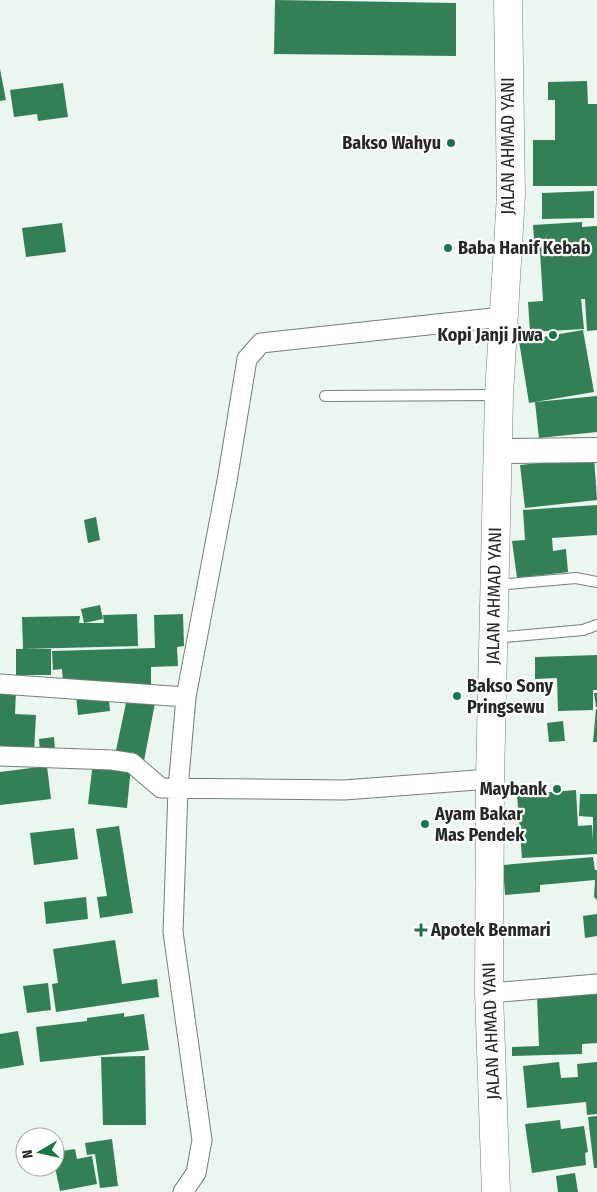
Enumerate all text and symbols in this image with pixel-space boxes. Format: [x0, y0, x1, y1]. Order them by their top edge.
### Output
street label: JALAN AHMAD YANI [497, 77, 519, 215]
place label: Bakso Wahyu [342, 132, 441, 154]
marker: Bakso Wahyu [445, 137, 457, 149]
place label: Baba Hanif Kebab [458, 237, 591, 259]
marker: Baba Hanif Kebab [442, 242, 454, 254]
place label: Kopi Janji Jiwa [438, 324, 543, 346]
marker: Kopi Janji Jiwa [547, 329, 559, 341]
street label: JALAN AHMAD YANI [482, 527, 506, 665]
place label: Bakso Sony Pringsewu [467, 675, 554, 718]
marker: Bakso Sony Pringsewu [451, 690, 463, 702]
place label: Maybank [480, 778, 548, 800]
marker: Maybank [551, 783, 563, 795]
place label: Ayam Bakar Mas Pendek [434, 803, 525, 846]
marker: Ayam Bakar Mas Pendek [419, 818, 431, 830]
place label: Apotek Benmari [430, 919, 551, 941]
marker: Apotek Benmari [415, 924, 427, 936]
street label: JALAN AHMAD YANI [478, 962, 504, 1100]
north arrow [15, 1127, 65, 1177]
text: N [19, 1148, 37, 1159]

